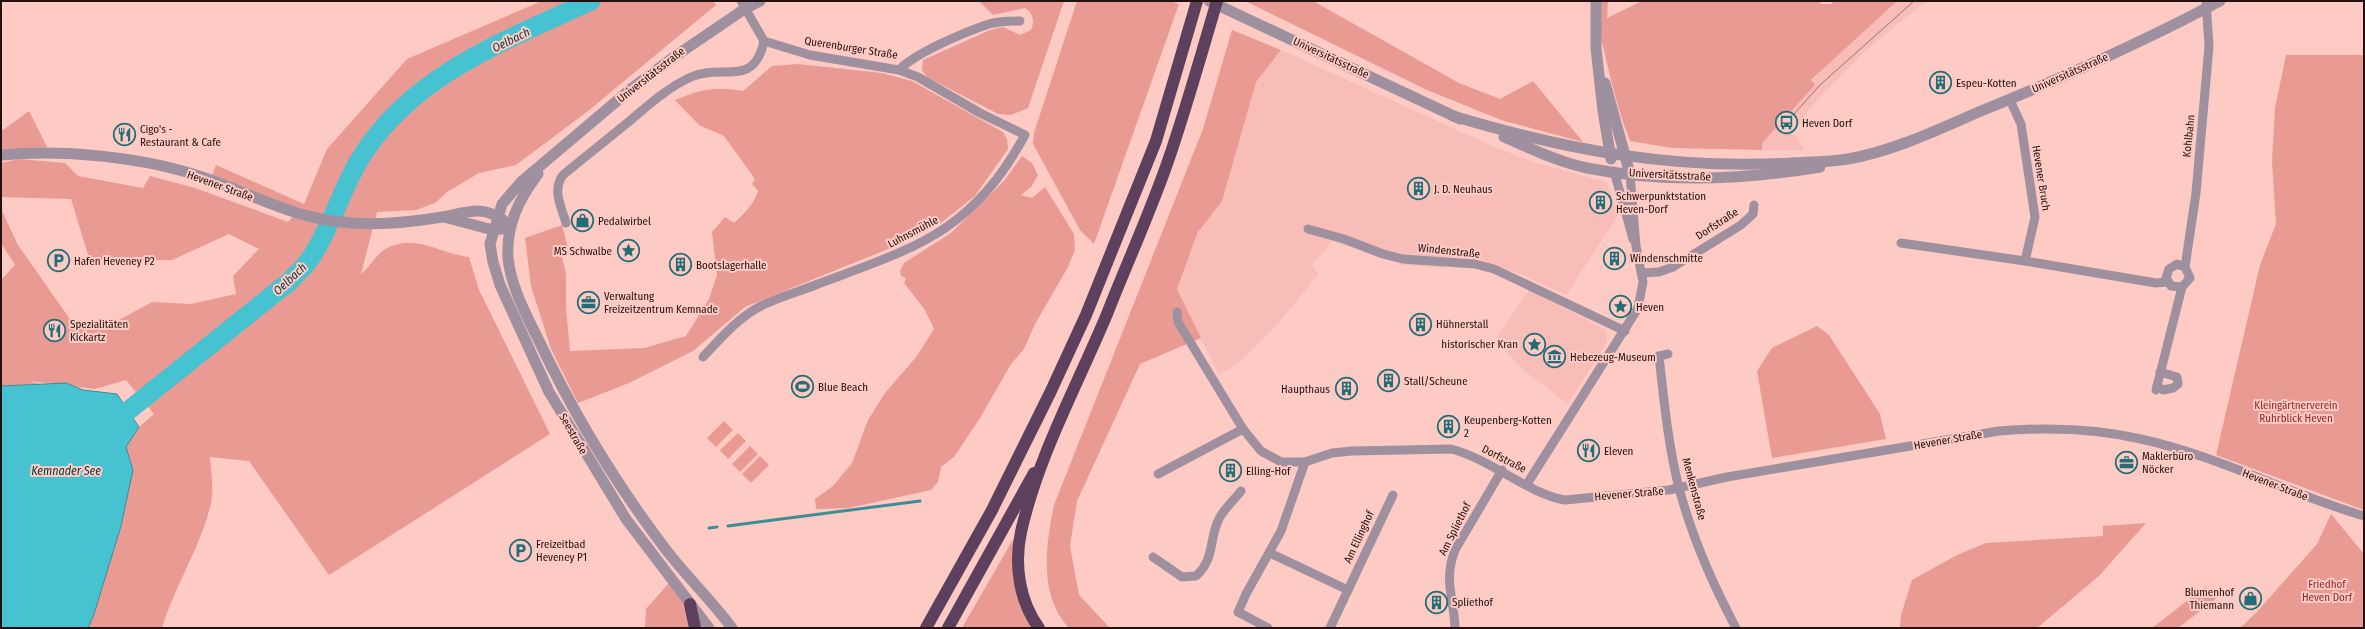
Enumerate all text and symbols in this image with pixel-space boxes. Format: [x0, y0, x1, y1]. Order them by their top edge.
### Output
water label: Oelbach [490, 25, 532, 55]
street label: Querenburger Straße [803, 34, 899, 62]
street label: Universitätsstraße [1291, 35, 1371, 81]
street label: Universitätsstraße [615, 45, 687, 105]
street label: Universitätsstraße [2030, 50, 2110, 96]
building icon: Espeu-Kotten [1927, 70, 1953, 96]
place label: Espeu-Kotten [1956, 77, 2017, 90]
bus stop icon: Heven Dorf [1774, 110, 1800, 136]
street label: Kohlbahn [2180, 114, 2198, 158]
place label: Heven Dorf [1802, 117, 1853, 130]
restaurant icon: Cigo's - Restaurant & Cafe [112, 122, 138, 148]
place label: Cigo's - Restaurant & Cafe [140, 123, 221, 149]
street label: Hevener Bruch [2029, 144, 2053, 212]
street label: Universitätsstraße [1629, 166, 1711, 184]
street label: Hevener Straße [185, 168, 255, 204]
building icon: J. D. Neuhaus [1406, 176, 1432, 202]
place label: J. D. Neuhaus [1434, 183, 1493, 196]
building icon: Schwerpunktstation Heven-Dorf [1588, 189, 1614, 215]
place label: Schwerpunktstation Heven-Dorf [1616, 190, 1706, 216]
street label: Dorfstraße [1693, 206, 1741, 242]
shop icon: Pedalwirbel [569, 208, 595, 234]
street label: Luhnsmühle [886, 213, 940, 251]
place label: Pedalwirbel [598, 215, 651, 228]
place icon: MS Schwalbe [615, 238, 641, 264]
street label: Windenstraße [1417, 241, 1481, 261]
place label: MS Schwalbe [554, 245, 612, 258]
building icon: Windenschmitte [1601, 245, 1627, 271]
parking icon: Hafen Heveney P2 [46, 248, 72, 274]
building icon: Bootslagerhalle [668, 252, 694, 278]
place label: Windenschmitte [1630, 252, 1703, 265]
place label: Hafen Heveney P2 [74, 255, 155, 268]
place label: Bootslagerhalle [696, 259, 767, 272]
water label: Oelbach [270, 260, 310, 298]
office icon: Verwaltung Freizeitzentrum Kemnade [575, 289, 601, 315]
place label: Verwaltung Freizeitzentrum Kemnade [604, 290, 718, 316]
place icon: Heven [1607, 294, 1633, 320]
place label: Heven [1636, 301, 1664, 314]
building icon: Hühnerstall [1407, 311, 1433, 337]
restaurant icon: Spezialitäten Kickartz [41, 317, 67, 343]
place label: Spezialitäten Kickartz [70, 318, 128, 344]
place label: Hühnerstall [1436, 318, 1489, 331]
place icon: historischer Kran [1521, 331, 1547, 357]
place label: historischer Kran [1441, 338, 1518, 351]
museum icon: Hebezeug-Museum [1542, 344, 1568, 370]
place label: Hebezeug-Museum [1570, 351, 1656, 364]
building icon: Stall/Scheune [1375, 368, 1401, 394]
sports icon: Blue Beach [789, 374, 815, 400]
place label: Stall/Scheune [1404, 375, 1468, 388]
building icon: Haupthaus [1333, 376, 1359, 402]
place label: Blue Beach [818, 381, 868, 394]
place label: Haupthaus [1281, 383, 1330, 396]
park label: Kleingärtnerverein Ruhrblick Heven [2254, 399, 2338, 425]
street label: Seestraße [556, 411, 590, 457]
building icon: Keupenberg-Kotten 2 [1436, 413, 1462, 439]
place label: Keupenberg-Kotten 2 [1464, 414, 1552, 440]
street label: Hevener Straße [1913, 428, 1983, 452]
restaurant icon: Eleven [1576, 438, 1602, 464]
street label: Dorfstraße [1480, 442, 1528, 476]
place label: Eleven [1604, 445, 1633, 458]
office icon: Maklerbüro Nöcker [2114, 449, 2140, 475]
place label: Maklerbüro Nöcker [2142, 450, 2194, 476]
street label: Menkenstraße [1679, 456, 1709, 522]
building icon: Elling-Hof [1217, 458, 1243, 484]
water label: Kemnader See [31, 464, 101, 478]
place label: Elling-Hof [1246, 465, 1291, 478]
street label: Hevener Straße [2240, 467, 2310, 503]
street label: Hevener Straße [1594, 485, 1664, 503]
street label: Am Spliethof [1436, 500, 1474, 558]
street label: Am Ellinghof [1341, 508, 1377, 565]
parking icon: Freizeitbad Heveney P1 [507, 537, 533, 563]
place label: Freizeitbad Heveney P1 [536, 538, 587, 564]
park label: Friedhof Heven Dorf [2302, 578, 2353, 604]
shop icon: Blumenhof Thiemann [2237, 585, 2263, 611]
place label: Blumenhof Thiemann [2185, 586, 2235, 612]
building icon: Spliethof [1424, 589, 1450, 615]
place label: Spliethof [1452, 596, 1494, 609]

